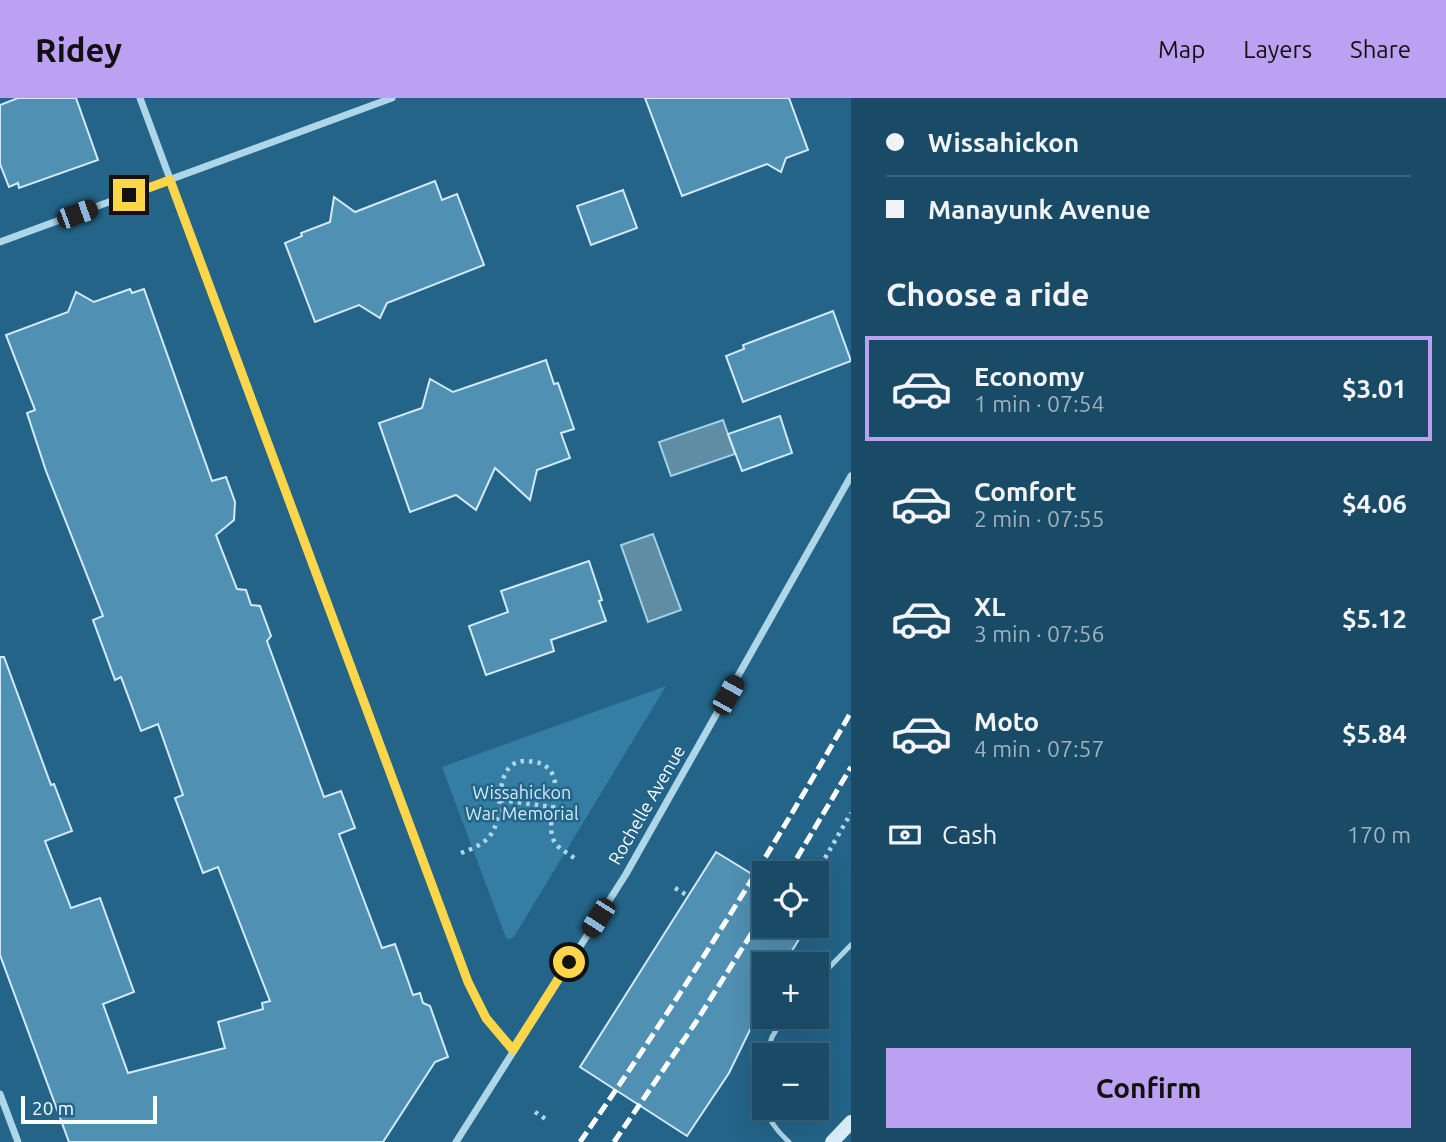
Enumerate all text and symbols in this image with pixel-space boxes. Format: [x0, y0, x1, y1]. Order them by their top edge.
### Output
text: Ridey [35, 31, 122, 68]
text: Map [1158, 36, 1205, 63]
text: Layers [1243, 36, 1312, 63]
text: Share [1350, 36, 1411, 63]
text: Wissahickon [928, 128, 1079, 157]
route end [113, 179, 145, 211]
text: Manayunk Avenue [928, 195, 1151, 224]
car [54, 197, 101, 231]
text: Choose a ride [886, 276, 1089, 312]
icon: car [890, 357, 953, 420]
text: Economy [974, 362, 1084, 391]
text: $3.01 [1342, 374, 1407, 403]
text: 1 min · 07:54 [974, 391, 1105, 416]
icon: car [890, 472, 953, 535]
text: Comfort [974, 477, 1077, 506]
text: $4.06 [1342, 489, 1407, 518]
text: 2 min · 07:55 [974, 506, 1105, 531]
icon: car [890, 587, 953, 650]
text: XL [974, 592, 1005, 621]
text: $5.12 [1342, 604, 1407, 633]
text: 3 min · 07:56 [974, 621, 1105, 646]
car [709, 672, 748, 718]
icon: car [890, 702, 953, 765]
text: Moto [974, 707, 1039, 736]
text: $5.84 [1342, 719, 1407, 748]
text: 4 min · 07:57 [974, 736, 1105, 761]
street label: Rochelle Avenue [604, 741, 688, 868]
park label: Wissahickon War Memorial [465, 782, 579, 823]
icon: cash [886, 816, 924, 854]
text: Cash [942, 820, 997, 849]
text: 170 m [1347, 822, 1411, 847]
map controls [752, 861, 829, 1120]
button: locate [752, 861, 829, 938]
car [578, 895, 619, 941]
route start [553, 946, 585, 978]
button: + [752, 952, 829, 1029]
button: − [752, 1043, 829, 1120]
button: Confirm [886, 1048, 1411, 1128]
scale bar [21, 1093, 158, 1125]
text: 20 m [32, 1097, 74, 1119]

